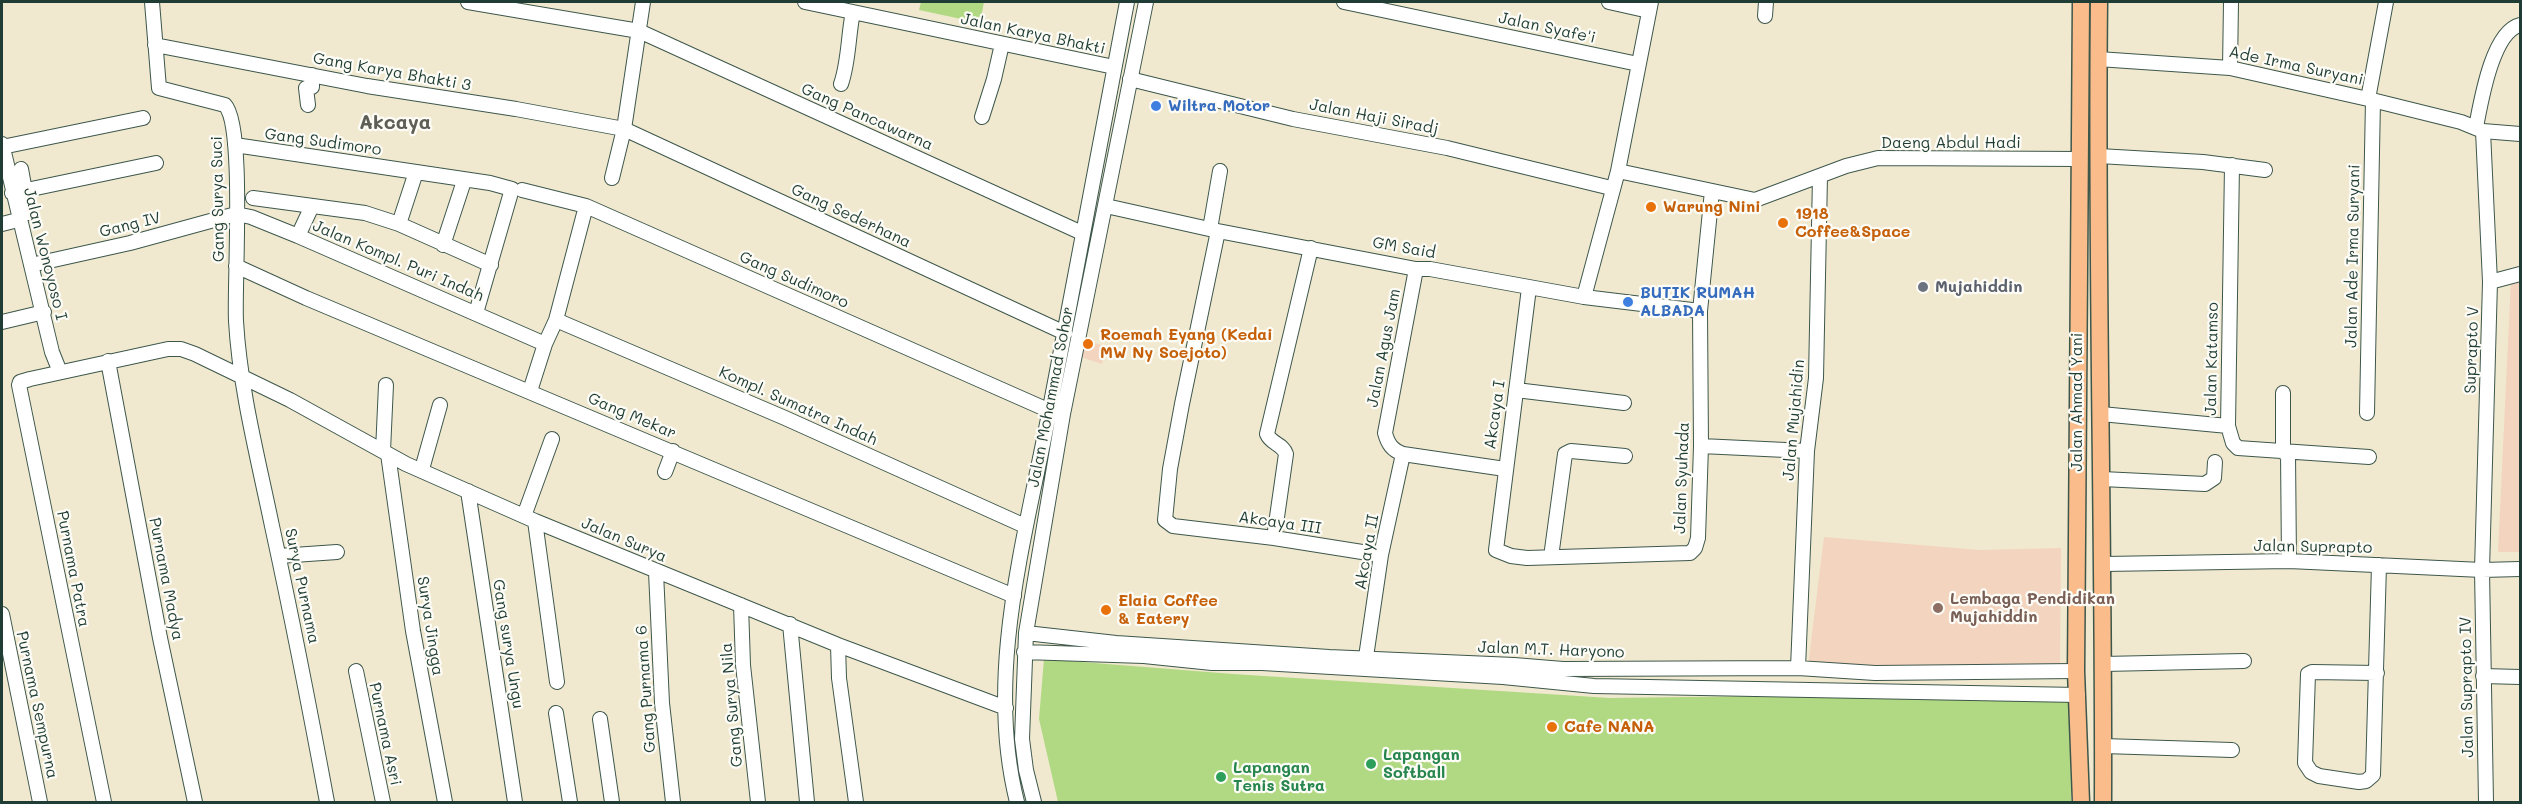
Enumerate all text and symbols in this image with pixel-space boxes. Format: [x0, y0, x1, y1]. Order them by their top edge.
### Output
street label: Jalan Syafe'i [1497, 8, 1597, 48]
street label: Jalan Karya Bhakti [959, 9, 1107, 59]
street label: Ade Irma Suryani [2227, 42, 2365, 90]
street label: Gang Karya Bhakti 3 [312, 49, 472, 95]
street label: Gang Pancawarna [798, 79, 936, 155]
street label: Jalan Haji Siradj [1308, 95, 1440, 139]
place label: Wiltra Motor [1168, 96, 1270, 116]
marker: Wiltra Motor [1149, 99, 1163, 113]
district label: Akcaya [359, 111, 431, 135]
street label: Gang Sudimoro [263, 124, 383, 160]
street label: Daeng Abdul Hadi [1881, 133, 2021, 153]
street label: Gang Surya Suci [207, 136, 229, 262]
street label: Jalan Ade Irma Suryani [2342, 164, 2364, 348]
street label: Gang Sederhana [788, 180, 914, 252]
street label: Jalan Wonoyoso I [19, 186, 71, 322]
place label: Warung Nini [1663, 197, 1761, 217]
marker: Warung Nini [1644, 200, 1658, 214]
place label: 1918 Coffee&Space [1795, 204, 1910, 242]
street label: Gang IV [97, 208, 163, 242]
street label: Jalan Kompl. Puri Indah [310, 216, 486, 306]
marker: 1918 Coffee&Space [1776, 216, 1790, 230]
street label: GM Said [1371, 233, 1437, 263]
street label: Gang Sudimoro [736, 247, 852, 313]
place label: Mujahiddin [1935, 277, 2022, 297]
marker: Mujahiddin [1916, 280, 1930, 294]
place label: BUTIK RUMAH ALBADA [1640, 283, 1755, 321]
street label: Jalan Agus Jam [1363, 287, 1405, 409]
marker: BUTIK RUMAH ALBADA [1621, 295, 1635, 309]
street label: Jalan Katamso [2201, 302, 2223, 416]
street label: Jalan Mohammad Sohor [1024, 305, 1078, 489]
street label: Suprapto V [2461, 306, 2483, 394]
place label: Roemah Eyang (Kedai MW Ny Soejoto) [1100, 325, 1273, 363]
street label: Jalan Ahmad Yani [2067, 332, 2087, 472]
marker: Roemah Eyang (Kedai MW Ny Soejoto) [1081, 337, 1095, 351]
street label: Jalan Mujahidin [1779, 359, 1809, 481]
street label: Kompl. Sumatra Indah [716, 362, 880, 450]
street label: Akcaya I [1481, 379, 1509, 451]
street label: Gang Mekar [585, 389, 679, 443]
street label: Jalan Syuhada [1670, 422, 1694, 534]
street label: Akcaya III [1237, 508, 1323, 538]
street label: Purnama Patra [52, 509, 94, 629]
street label: Jalan Surya [578, 513, 670, 567]
street label: Akcaya II [1351, 513, 1383, 591]
street label: Purnama Madya [145, 516, 187, 642]
street label: Surya Purnama [280, 527, 324, 645]
street label: Jalan Suprapto [2253, 536, 2373, 558]
street label: Surya Jingga [413, 575, 447, 677]
street label: Gang surya Ungu [488, 578, 528, 710]
place label: Lembaga Pendidikan Mujahiddin [1950, 589, 2115, 627]
place label: Elaia Coffee & Eatery [1118, 591, 1218, 629]
marker: Lembaga Pendidikan Mujahiddin [1931, 601, 1945, 615]
marker: Elaia Coffee & Eatery [1099, 603, 1113, 617]
street label: Jalan Suprapto IV [2456, 616, 2478, 758]
street label: Gang Purnama 6 [632, 624, 660, 754]
street label: Purnama Sempurna [12, 629, 62, 781]
street label: Jalan M.T. Haryono [1477, 638, 1625, 662]
street label: Gang Surya Nila [717, 642, 747, 768]
street label: Purnama Asri [365, 681, 405, 787]
place label: Cafe NANA [1564, 717, 1654, 737]
marker: Cafe NANA [1545, 720, 1559, 734]
place label: Lapangan Softball [1383, 745, 1460, 783]
marker: Lapangan Softball [1364, 757, 1378, 771]
place label: Lapangan Tenis Sutra [1233, 758, 1325, 796]
marker: Lapangan Tenis Sutra [1214, 770, 1228, 784]

